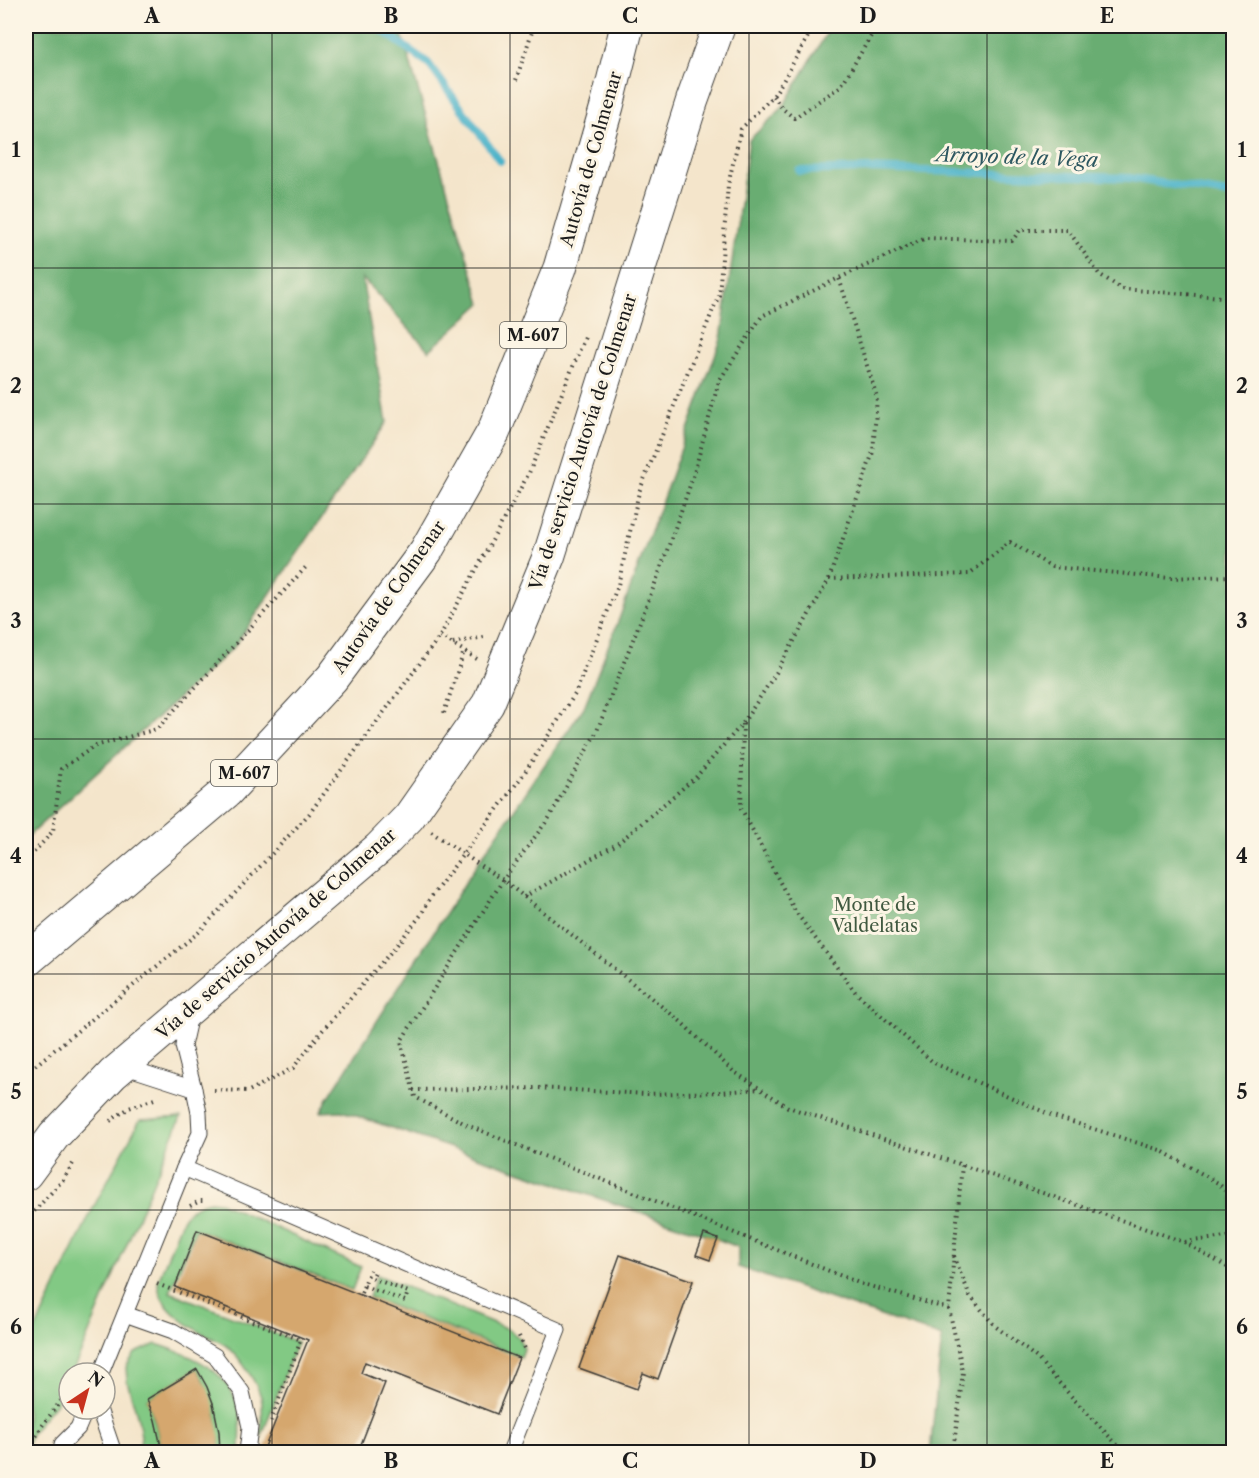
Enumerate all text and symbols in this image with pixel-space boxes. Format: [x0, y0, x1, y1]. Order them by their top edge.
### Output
text: A [143, 4, 160, 28]
text: B [384, 4, 399, 28]
text: C [622, 4, 638, 28]
text: D [859, 4, 877, 28]
text: E [1100, 4, 1114, 28]
street label: Autovía de Colmenar [555, 68, 627, 250]
text: 1 [12, 138, 21, 162]
text: 1 [1238, 138, 1247, 162]
water label: Arroyo de la Vega [932, 142, 1099, 172]
street label: Vía de servicio Autovía de Colmenar [524, 291, 642, 594]
road number: M-607 [500, 322, 566, 348]
text: 2 [10, 374, 22, 398]
text: 2 [1236, 374, 1248, 398]
street label: Autovía de Colmenar [327, 516, 450, 679]
text: 3 [10, 609, 22, 633]
text: 3 [1236, 609, 1248, 633]
road number: M-607 [211, 760, 277, 786]
street label: Vía de servicio Autovía de Colmenar [151, 824, 401, 1045]
text: 4 [10, 844, 22, 868]
text: 4 [1236, 844, 1248, 868]
park label: Monte de Valdelatas [831, 894, 918, 937]
text: 5 [10, 1080, 22, 1104]
text: 5 [1236, 1080, 1248, 1104]
text: 6 [10, 1315, 22, 1339]
text: 6 [1236, 1315, 1248, 1339]
north arrow [57, 1361, 117, 1421]
text: N [84, 1367, 107, 1391]
text: A [143, 1449, 160, 1473]
text: B [384, 1449, 399, 1473]
text: C [622, 1449, 638, 1473]
text: D [859, 1449, 877, 1473]
text: E [1100, 1449, 1114, 1473]

